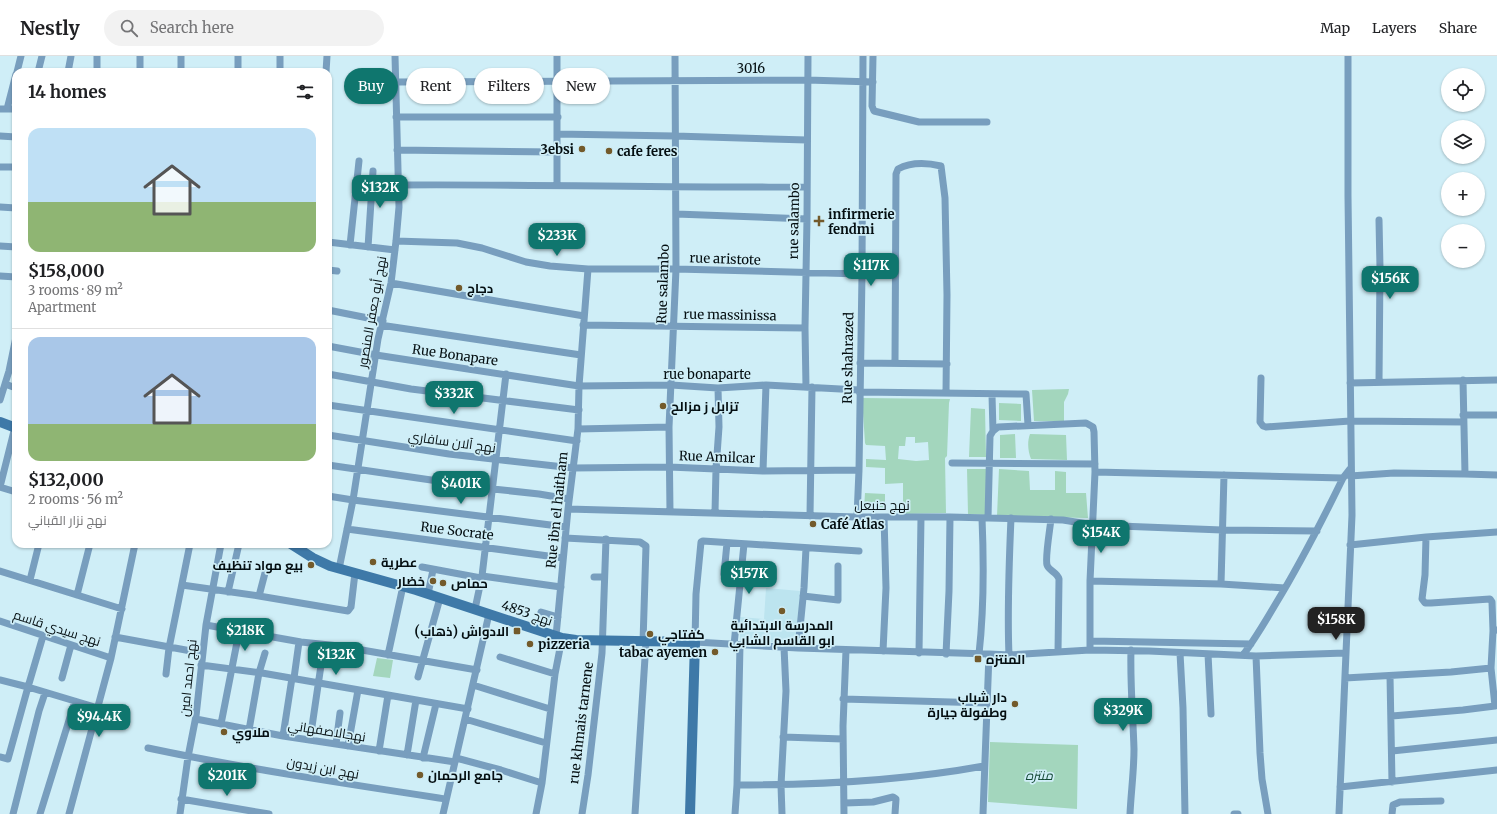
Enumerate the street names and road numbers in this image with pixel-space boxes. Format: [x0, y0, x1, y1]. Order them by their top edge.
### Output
street label: 3016 [737, 60, 765, 77]
street label: rue salambo [785, 182, 803, 260]
street label: Rue salambo [653, 243, 673, 324]
street label: rue aristote [689, 249, 761, 269]
street label: نهج أبو جعفر المنصور [354, 255, 390, 370]
street label: rue massinissa [683, 306, 777, 324]
street label: Rue shahrazed [839, 312, 857, 404]
street label: Rue Bonapare [411, 341, 499, 369]
street label: rue bonaparte [663, 366, 751, 383]
street label: نهج آلان سافاري [407, 427, 497, 459]
street label: Rue Amilcar [678, 447, 756, 467]
street label: Rue ibn el haitham [542, 451, 572, 569]
street label: نهج حنبعل [854, 497, 910, 514]
street label: Rue Socrate [420, 518, 495, 544]
street label: نهج 4853 [499, 596, 555, 630]
street label: نهج سيدي قاسم [11, 606, 103, 652]
street label: نهج احمد امين [175, 639, 201, 717]
street label: rue khmais tarnene [565, 661, 597, 785]
street label: نهجالاصفهاني [287, 716, 367, 748]
street label: نهج ابن زيدون [286, 753, 360, 783]

